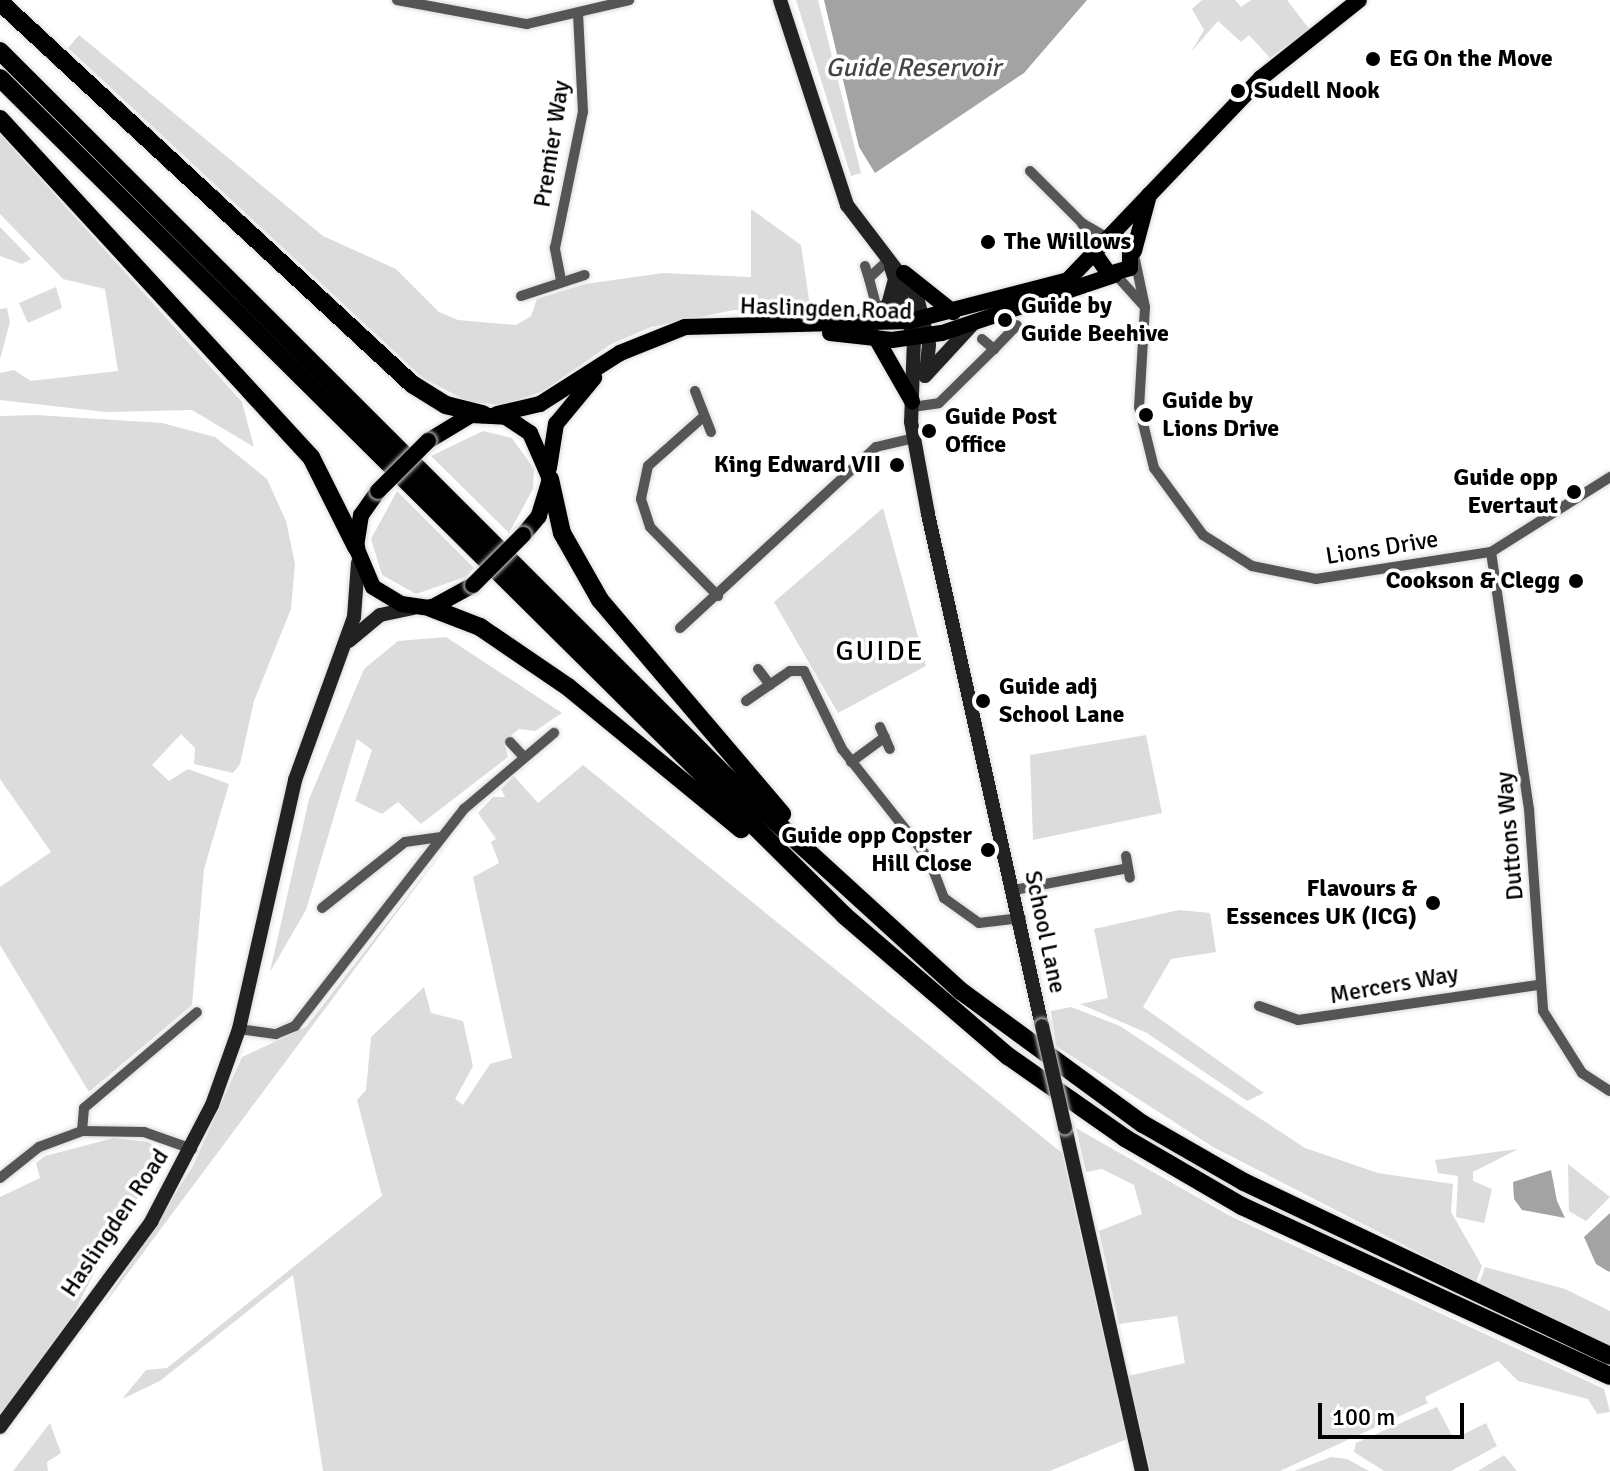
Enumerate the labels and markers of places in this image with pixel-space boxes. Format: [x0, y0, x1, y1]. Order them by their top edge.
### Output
place label: EG On the Move [1389, 45, 1553, 73]
marker: EG On the Move [1364, 50, 1382, 68]
place label: Sudell Nook [1254, 77, 1380, 105]
marker: Sudell Nook [1229, 82, 1247, 100]
place label: The Willows [1004, 228, 1131, 256]
marker: The Willows [979, 233, 997, 251]
place label: Guide by Guide Beehive [1021, 292, 1169, 348]
marker: Guide by Guide Beehive [996, 311, 1014, 329]
place label: Guide by Lions Drive [1162, 387, 1279, 443]
place label: Guide Post Office [945, 403, 1057, 459]
marker: Guide by Lions Drive [1137, 406, 1155, 424]
marker: Guide Post Office [920, 422, 938, 440]
place label: King Edward VII [714, 451, 881, 479]
marker: King Edward VII [888, 456, 906, 474]
place label: Guide opp Evertaut [1454, 464, 1558, 520]
marker: Guide opp Evertaut [1565, 483, 1583, 501]
place label: Cookson & Clegg [1386, 567, 1560, 595]
marker: Cookson & Clegg [1567, 572, 1585, 590]
place label: Guide adj School Lane [999, 673, 1125, 729]
marker: Guide adj School Lane [974, 692, 992, 710]
place label: Guide opp Copster Hill Close [781, 822, 972, 878]
marker: Guide opp Copster Hill Close [979, 841, 997, 859]
place label: Flavours & Essences UK (ICG) [1226, 875, 1417, 931]
marker: Flavours & Essences UK (ICG) [1424, 894, 1442, 912]

